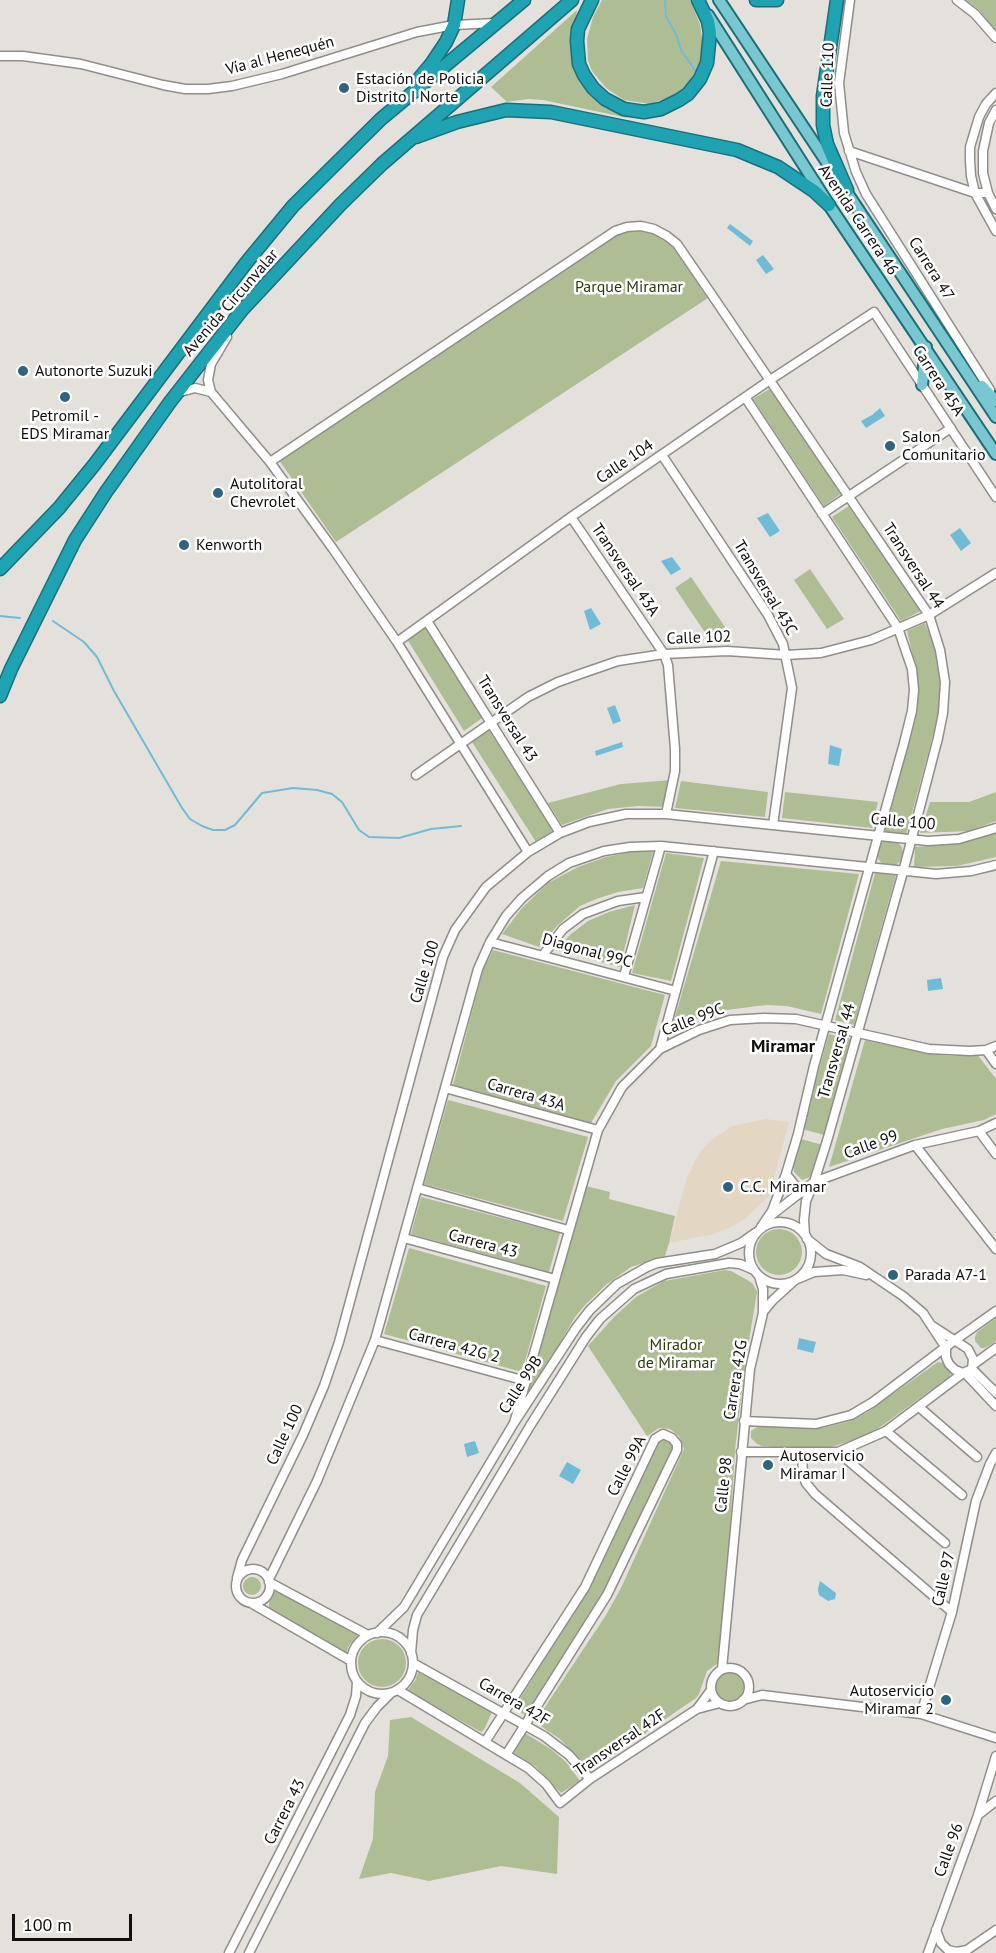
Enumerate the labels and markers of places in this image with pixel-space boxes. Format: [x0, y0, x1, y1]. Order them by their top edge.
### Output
place label: Estación de Policia Distrito I Norte [356, 69, 484, 107]
marker: Estación de Policia Distrito I Norte [337, 81, 351, 95]
place label: Autonorte Suzuki [35, 361, 153, 381]
marker: Autonorte Suzuki [16, 364, 30, 378]
marker: Petromil - EDS Miramar [58, 390, 72, 404]
place label: Petromil - EDS Miramar [21, 406, 109, 444]
place label: Salon Comunitario [902, 427, 985, 465]
marker: Salon Comunitario [883, 439, 897, 453]
place label: Autolitoral Chevrolet [230, 474, 303, 512]
marker: Autolitoral Chevrolet [211, 486, 225, 500]
place label: Kenworth [196, 535, 262, 555]
marker: Kenworth [177, 538, 191, 552]
place label: C.C. Miramar [740, 1177, 826, 1197]
marker: C.C. Miramar [721, 1180, 735, 1194]
place label: Parada A7-1 [905, 1265, 987, 1285]
marker: Parada A7-1 [886, 1268, 900, 1282]
place label: Autoservicio Miramar I [780, 1446, 864, 1484]
marker: Autoservicio Miramar I [761, 1458, 775, 1472]
place label: Autoservicio Miramar 2 [850, 1681, 934, 1719]
marker: Autoservicio Miramar 2 [939, 1693, 953, 1707]

